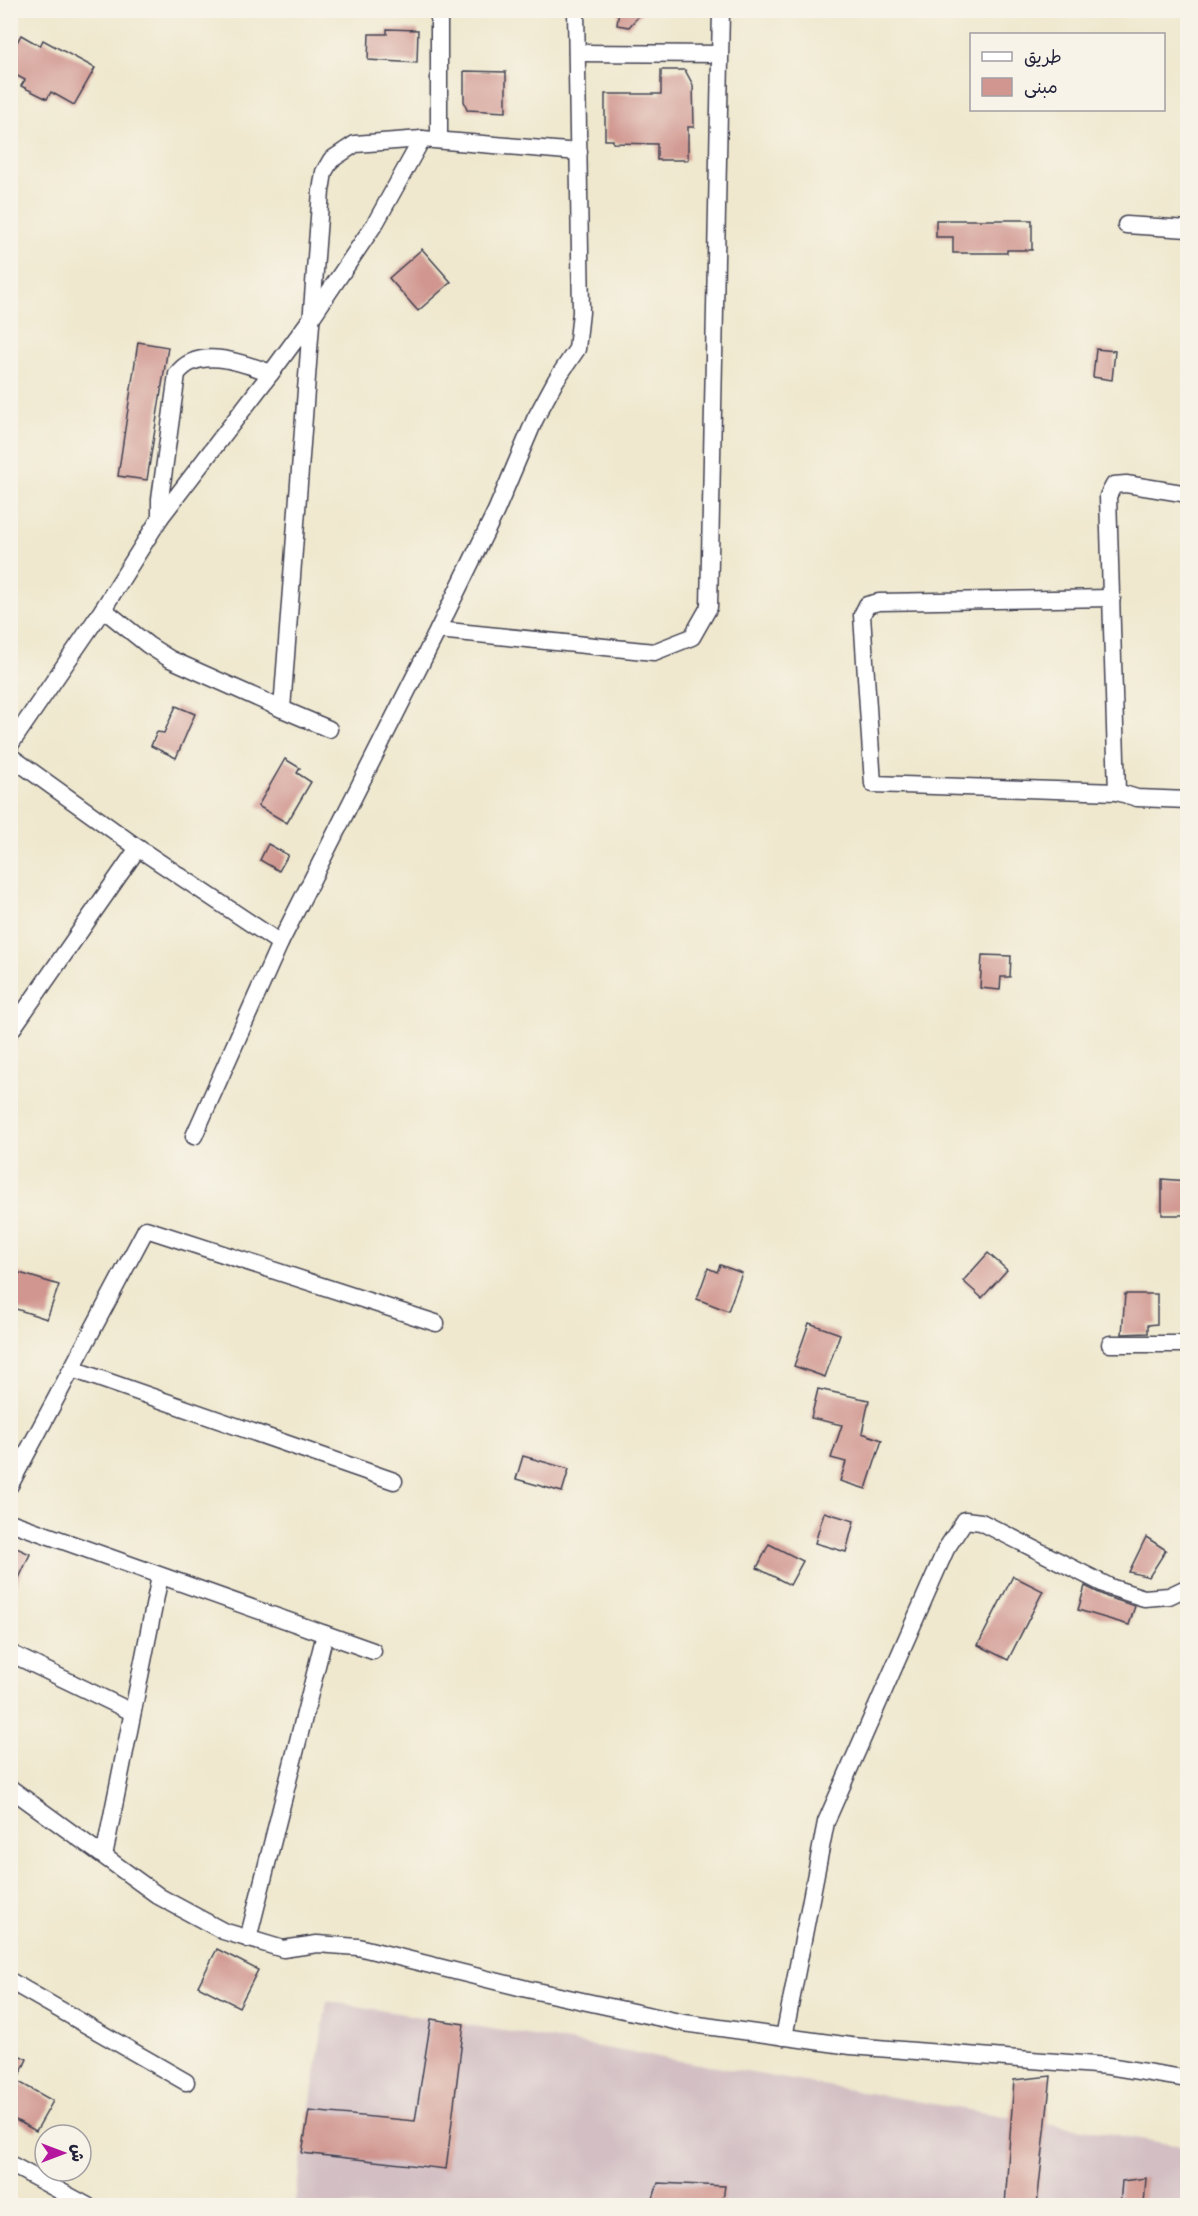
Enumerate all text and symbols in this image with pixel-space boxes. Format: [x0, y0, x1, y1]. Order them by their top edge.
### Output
legend [970, 33, 1165, 111]
text: طريق [1024, 49, 1062, 70]
text: مبنى [1024, 79, 1058, 100]
north arrow [33, 2123, 93, 2183]
text: ش [65, 2144, 84, 2162]

